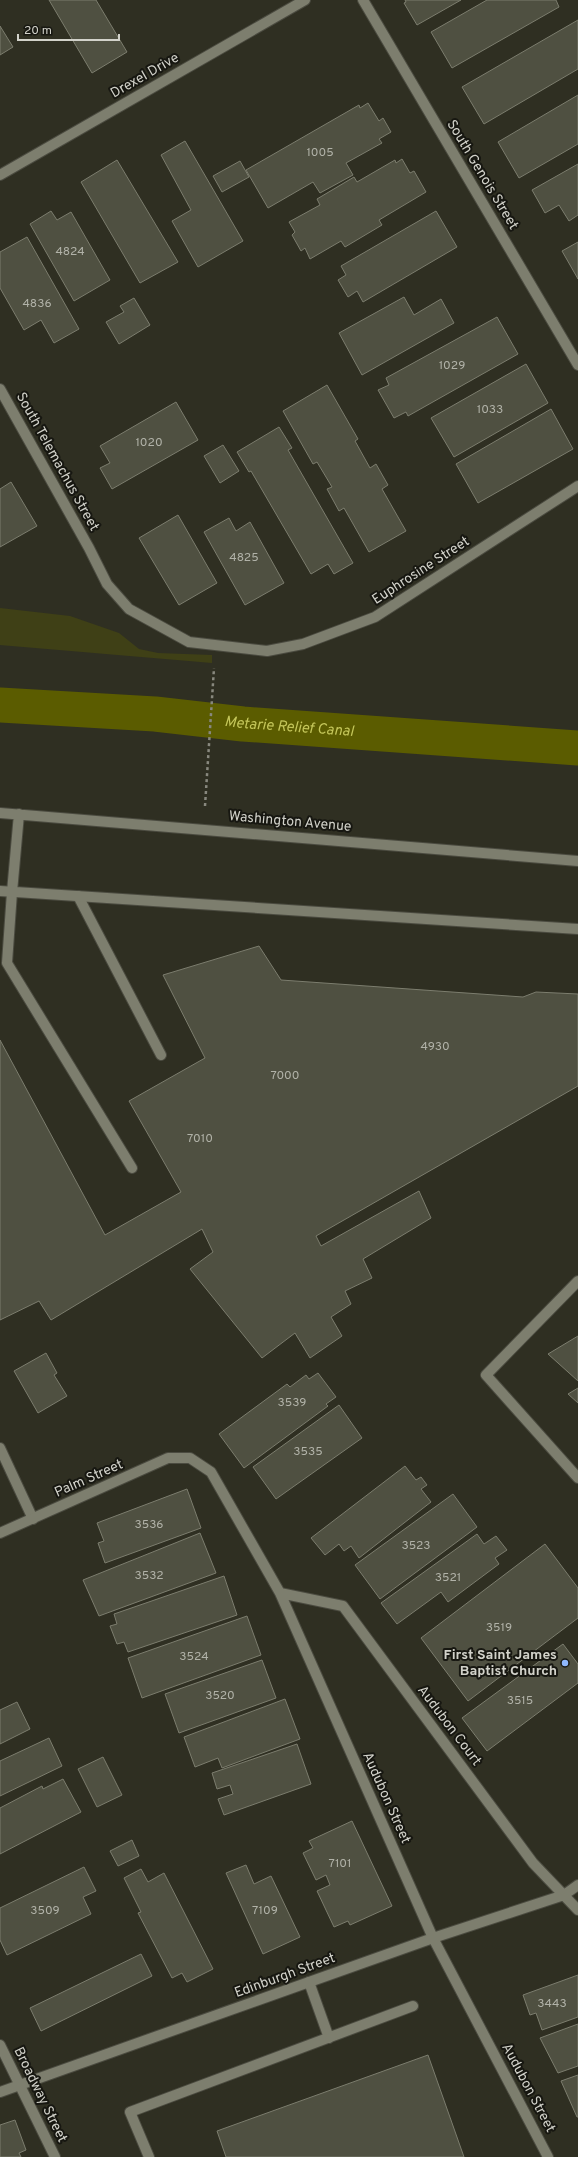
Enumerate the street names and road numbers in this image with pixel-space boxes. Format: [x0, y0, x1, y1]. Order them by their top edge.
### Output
street label: Drexel Drive [108, 50, 182, 102]
street label: South Genois Street [442, 117, 522, 233]
street label: South Telemachus Street [12, 390, 102, 534]
street label: Euphrosine Street [369, 533, 473, 609]
street label: Washington Avenue [228, 808, 352, 836]
street label: Palm Street [52, 1456, 126, 1502]
street label: Audubon Court [413, 1683, 485, 1769]
street label: Audubon Street [358, 1750, 414, 1846]
street label: Edinburgh Street [232, 1950, 338, 2002]
street label: Audubon Street [497, 2041, 559, 2135]
street label: Broadway Street [10, 2044, 70, 2146]

